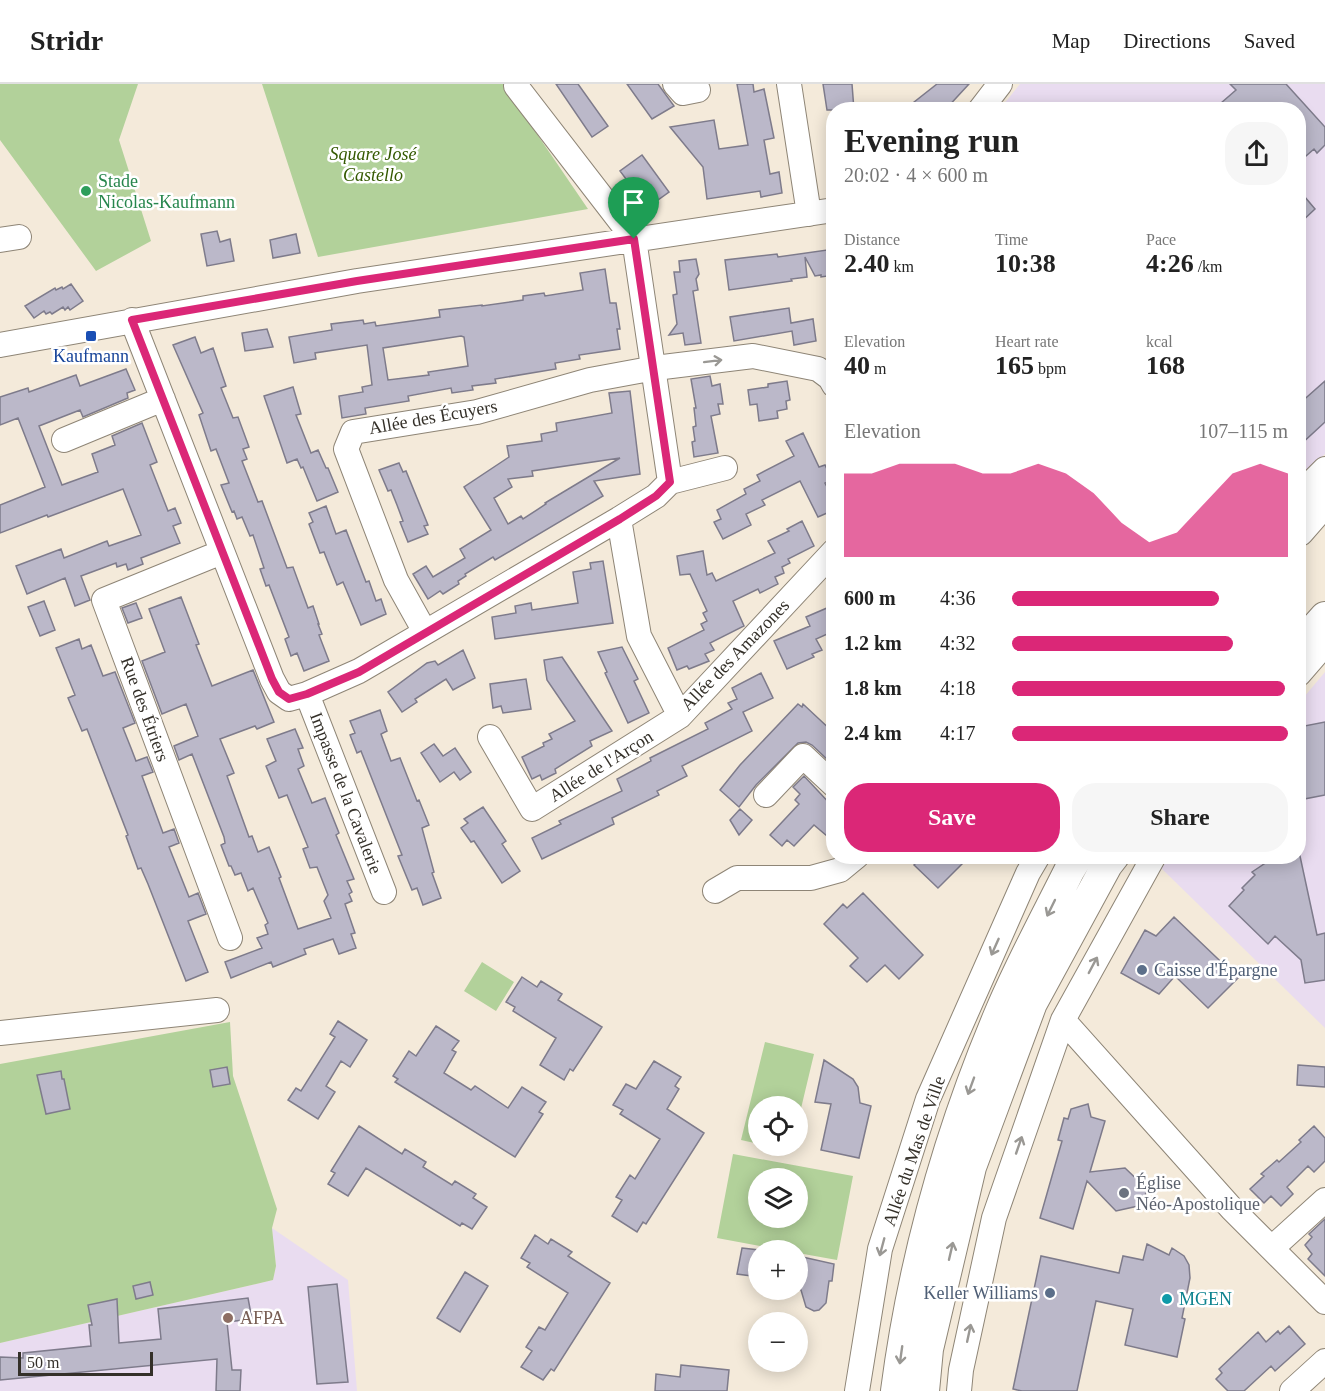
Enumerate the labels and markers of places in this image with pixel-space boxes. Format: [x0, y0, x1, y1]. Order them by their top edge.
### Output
place label: Stade Nicolas-Kaufmann [98, 171, 235, 212]
pin [608, 177, 659, 239]
marker: Stade Nicolas-Kaufmann [79, 184, 93, 198]
marker: Kaufmann [84, 329, 98, 343]
place label: Kaufmann [53, 346, 129, 366]
place label: Caisse d'Épargne [1154, 959, 1277, 980]
marker: Caisse d'Épargne [1135, 963, 1149, 977]
place label: Église Néo-Apostolique [1136, 1172, 1260, 1214]
marker: Église Néo-Apostolique [1117, 1186, 1131, 1200]
place label: Keller Williams [924, 1283, 1038, 1303]
marker: Keller Williams [1043, 1286, 1057, 1300]
place label: MGEN [1179, 1289, 1232, 1309]
marker: MGEN [1160, 1292, 1174, 1306]
place label: AFPA [240, 1308, 284, 1328]
marker: AFPA [221, 1311, 235, 1325]

